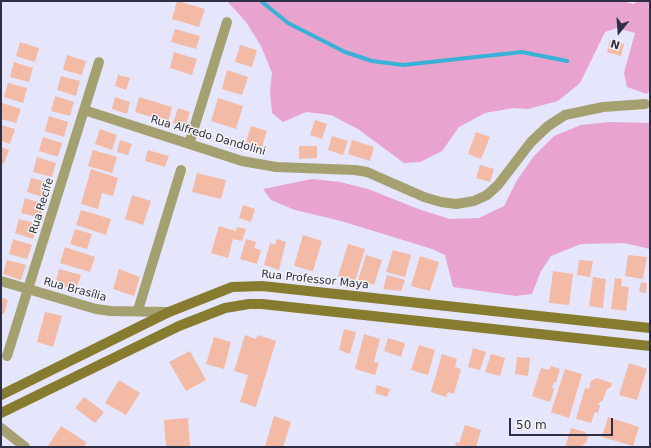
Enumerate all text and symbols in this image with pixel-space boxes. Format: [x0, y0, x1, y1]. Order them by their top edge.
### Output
north arrow [599, 12, 639, 52]
text: N [609, 36, 622, 52]
street label: Rua Alfredo Dandolini [149, 113, 267, 159]
street label: Rua Recife [27, 176, 57, 236]
street label: Rua Professor Maya [261, 268, 369, 292]
street label: Rua Brasília [42, 275, 108, 305]
scale bar [511, 410, 615, 436]
text: 50 m [516, 418, 547, 432]

